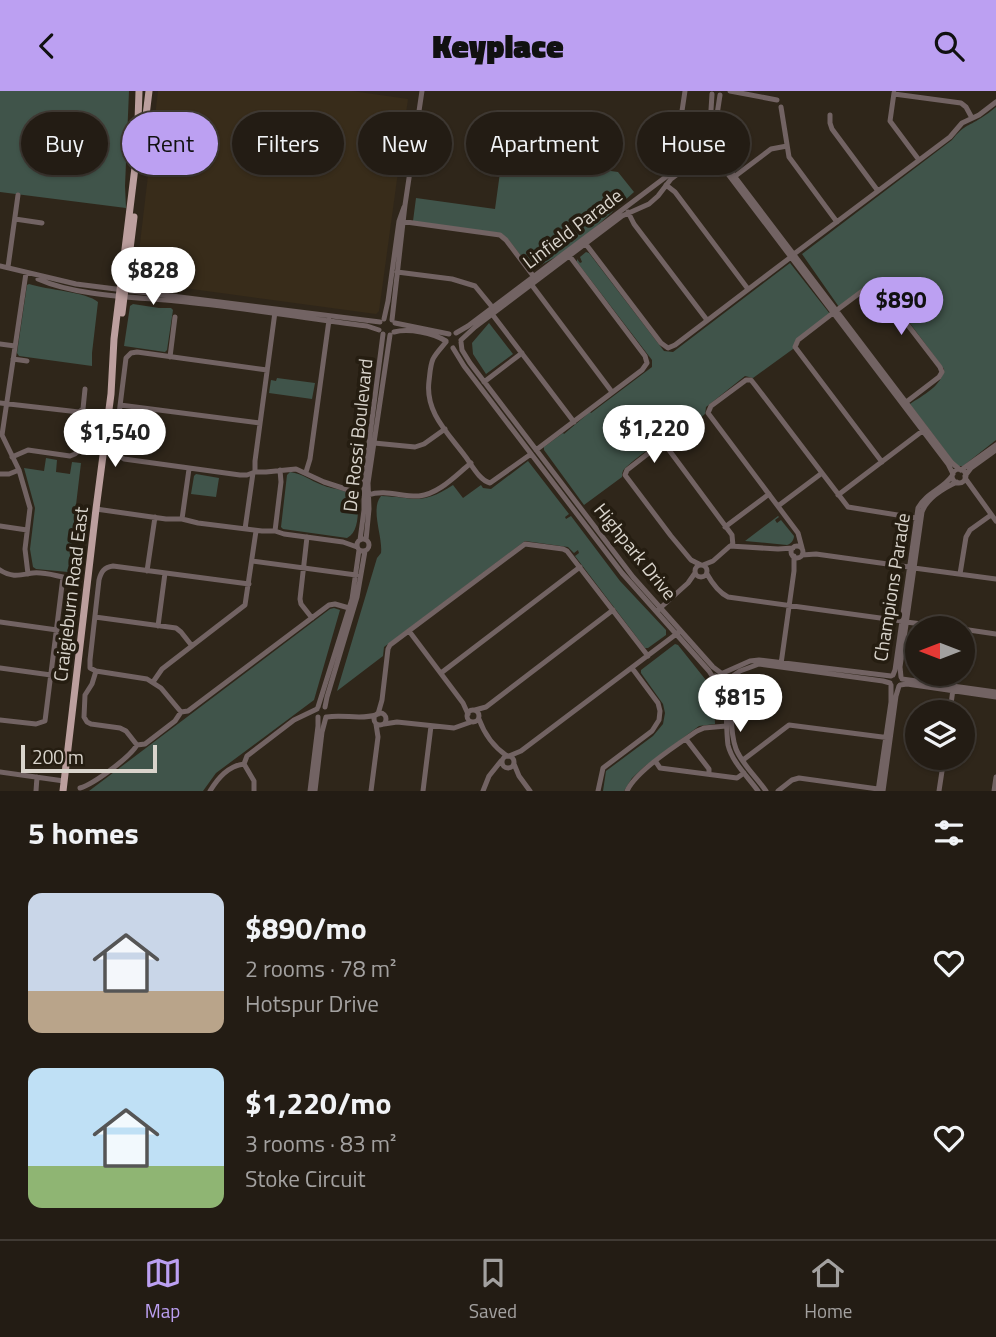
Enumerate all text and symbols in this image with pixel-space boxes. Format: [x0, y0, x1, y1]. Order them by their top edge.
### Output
text: Keyplace [432, 22, 564, 70]
icon: back [28, 27, 66, 65]
icon: search [930, 27, 968, 65]
chip: Buy [21, 112, 108, 175]
chip: Rent [122, 112, 218, 175]
chip: Filters [232, 112, 344, 175]
chip: New [358, 112, 452, 175]
chip: Apartment [466, 112, 623, 175]
chip: House [637, 112, 750, 175]
street label: Linfield Parade [516, 181, 628, 275]
pin: $828 [112, 247, 194, 307]
text: $828 [127, 252, 179, 287]
pin: $890 [860, 278, 942, 337]
text: $890 [875, 282, 927, 317]
street label: De Rossi Boulevard [335, 357, 379, 513]
pin: $1,220 [597, 405, 711, 465]
pin: $1,540 [58, 409, 172, 469]
text: $1,220 [619, 410, 689, 445]
text: $1,540 [80, 414, 150, 449]
street label: Highpark Drive [588, 496, 684, 606]
street label: Craigieburn Road East [45, 505, 95, 683]
street label: Champions Parade [865, 511, 917, 663]
north arrow [905, 616, 975, 686]
map controls [905, 616, 975, 770]
pin: $815 [699, 675, 781, 734]
text: $815 [714, 679, 766, 714]
button: layers [905, 700, 975, 770]
scale bar [21, 742, 158, 774]
text: 200 m [32, 742, 84, 771]
text: 5 homes [28, 810, 139, 856]
icon: filters [930, 814, 968, 852]
text: $890/mo [245, 905, 367, 951]
icon: home [84, 921, 168, 1005]
icon: heart [930, 944, 968, 982]
text: 2 rooms · 78 m² [245, 951, 396, 986]
text: Hotspur Drive [245, 986, 379, 1021]
text: $1,220/mo [245, 1080, 391, 1126]
icon: home [84, 1096, 168, 1180]
icon: heart [930, 1119, 968, 1157]
text: 3 rooms · 83 m² [245, 1126, 396, 1161]
text: Stoke Circuit [245, 1161, 366, 1196]
tab: Map [144, 1254, 182, 1325]
tab: Saved [469, 1254, 517, 1325]
tab: Home [804, 1254, 852, 1325]

